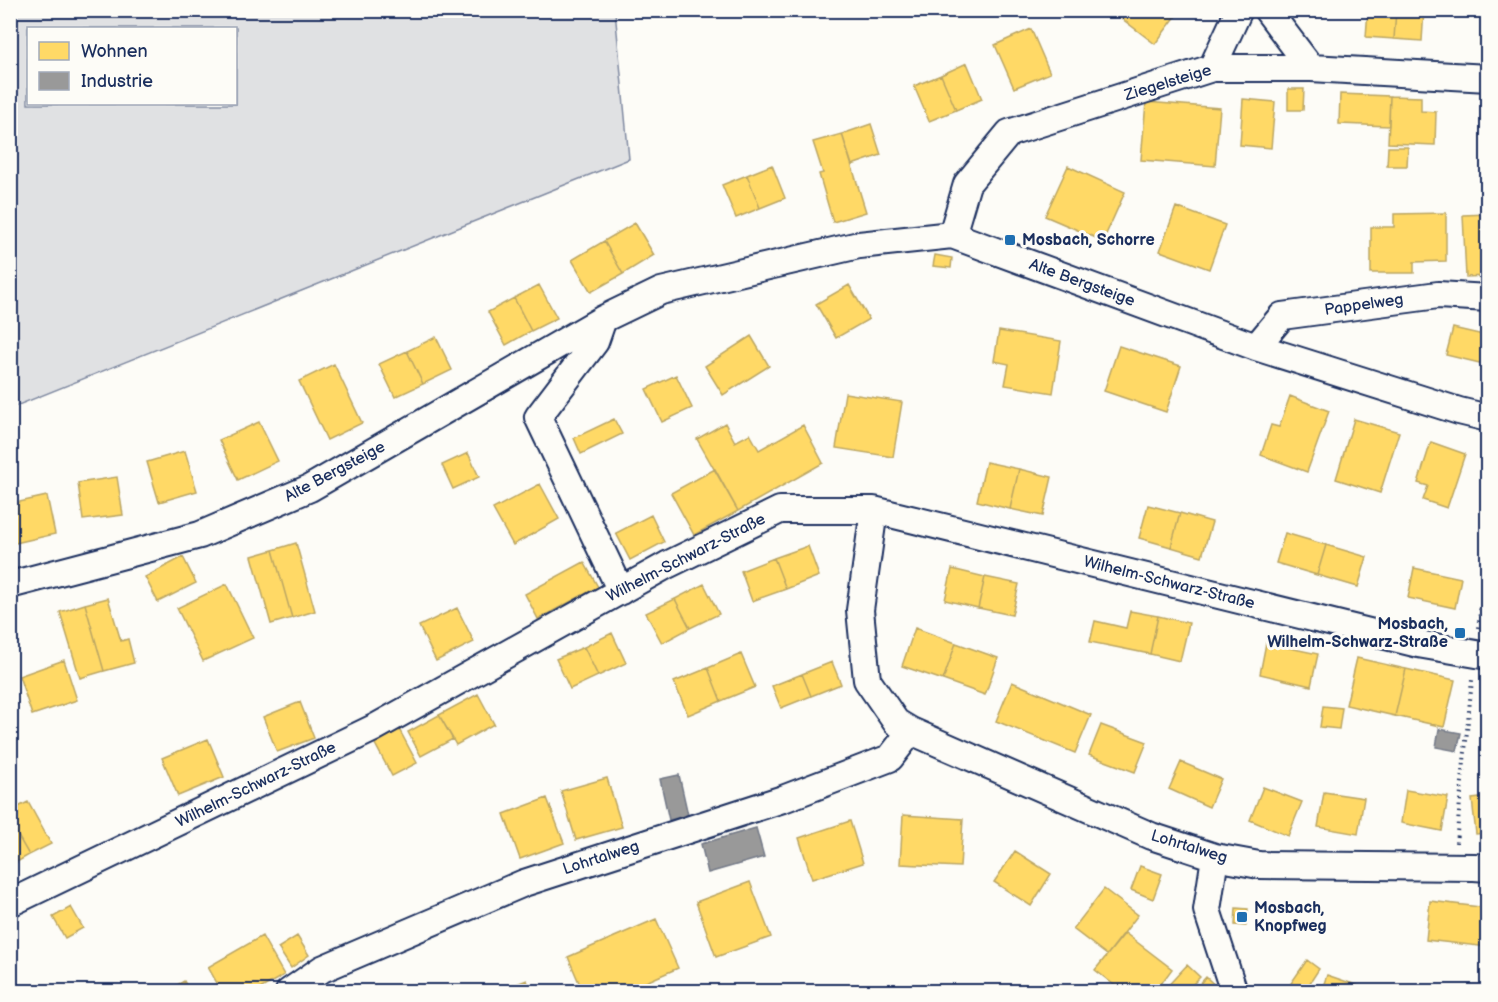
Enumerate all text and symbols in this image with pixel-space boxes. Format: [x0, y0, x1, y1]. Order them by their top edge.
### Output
legend [27, 27, 237, 105]
text: Wohnen [81, 41, 148, 62]
street label: Ziegelsteige [1121, 61, 1214, 105]
text: Industrie [81, 71, 153, 92]
place label: Mosbach, Schorre [1022, 231, 1155, 250]
marker: Mosbach, Schorre [1003, 233, 1017, 247]
street label: Alte Bergsteige [1027, 255, 1138, 311]
street label: Pappelweg [1323, 290, 1405, 320]
street label: Alte Bergsteige [282, 437, 389, 506]
street label: Wilhelm-Schwarz-Straße [603, 509, 769, 606]
street label: Wilhelm-Schwarz-Straße [1081, 553, 1257, 614]
place label: Mosbach, Wilhelm-Schwarz-Straße [1267, 615, 1448, 652]
marker: Mosbach, Wilhelm-Schwarz-Straße [1453, 626, 1467, 640]
street label: Wilhelm-Schwarz-Straße [173, 738, 340, 832]
street label: Lohrtalweg [1148, 826, 1230, 868]
street label: Lohrtalweg [560, 837, 642, 879]
place label: Mosbach, Knopfweg [1254, 899, 1327, 936]
marker: Mosbach, Knopfweg [1235, 910, 1249, 924]

